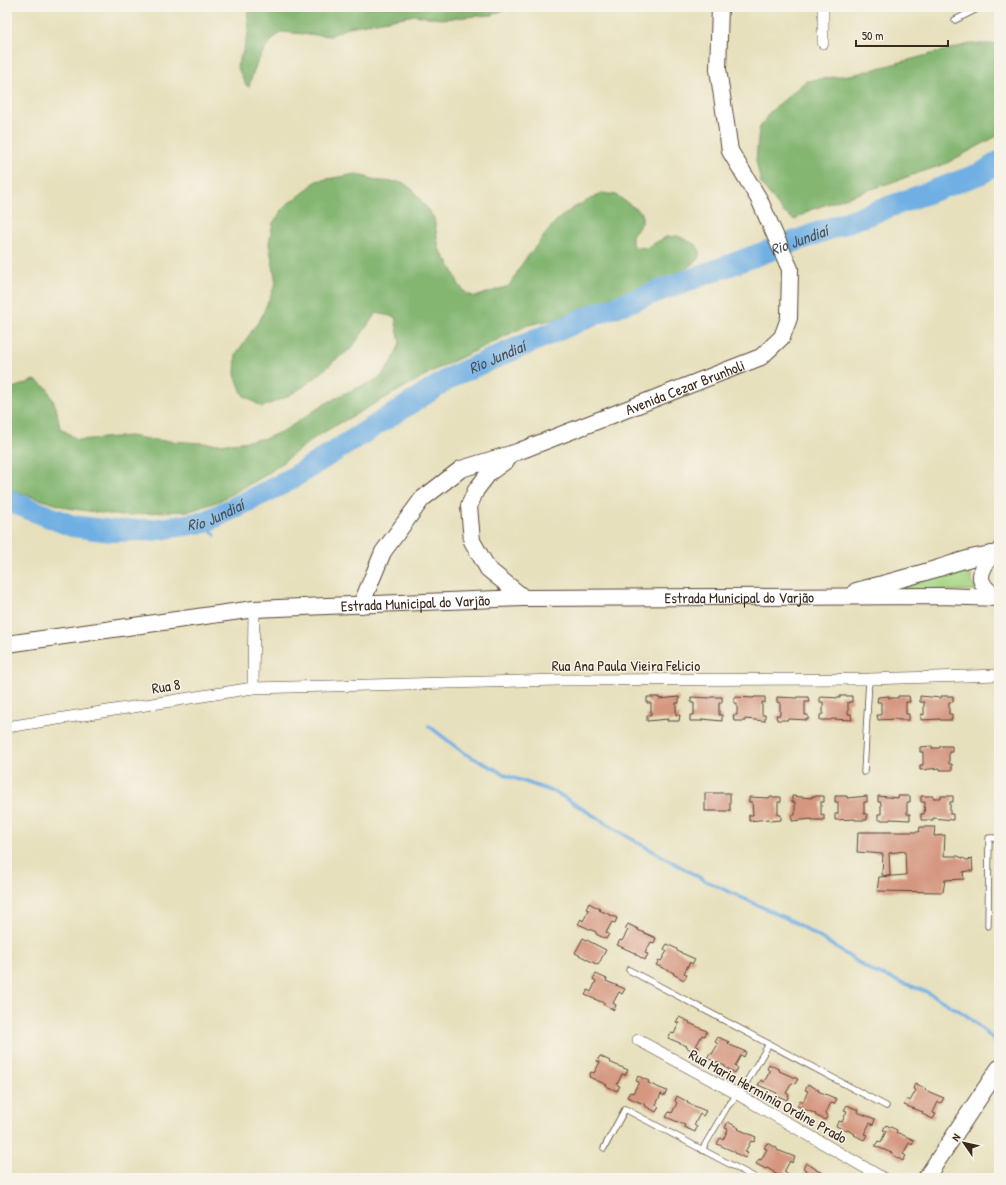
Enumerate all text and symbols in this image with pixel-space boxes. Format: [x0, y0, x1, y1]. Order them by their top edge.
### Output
scale bar [856, 22, 948, 48]
text: 50 m [862, 27, 883, 44]
water label: Rio Jundiaí [767, 218, 833, 260]
water label: Rio Jundiaí [465, 334, 531, 379]
street label: Avenida Cezar Brunholi [622, 354, 748, 419]
water label: Rio Jundiaí [185, 492, 250, 536]
street label: Estrada Municipal do Varjão [665, 586, 814, 608]
street label: Estrada Municipal do Varjão [340, 589, 491, 616]
street label: Rua Ana Paula Vieira Felicio [552, 655, 700, 676]
street label: Rua 8 [150, 673, 182, 699]
street label: Rua Maria Herminia Ordine Prado [685, 1044, 851, 1148]
north arrow [944, 1123, 984, 1163]
text: N [948, 1131, 963, 1144]

